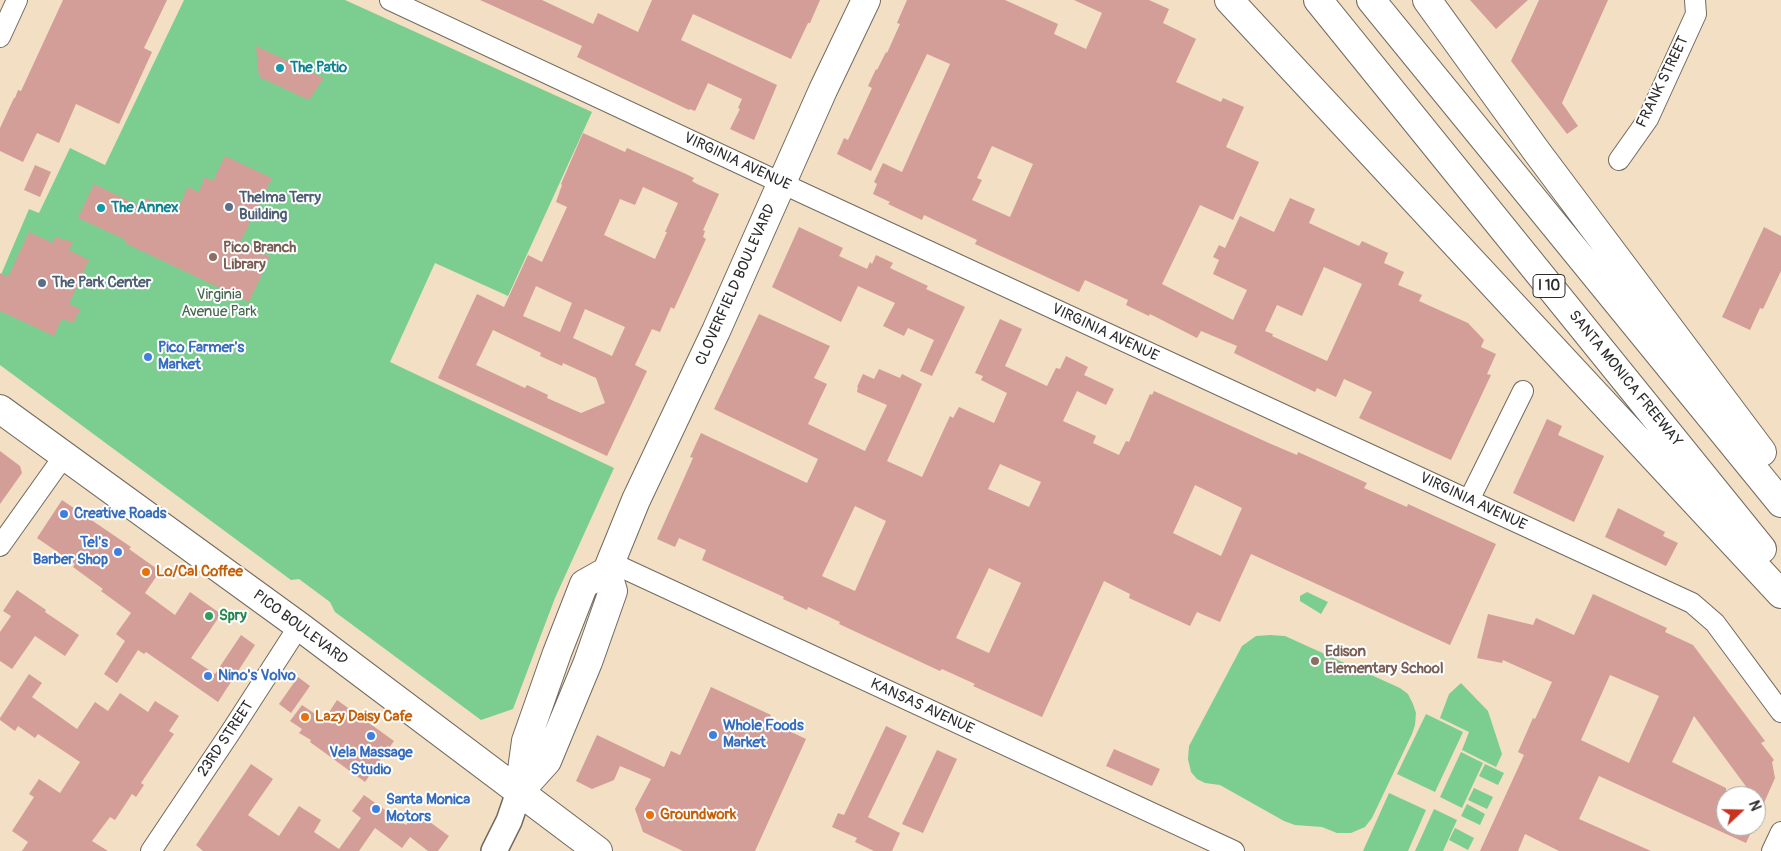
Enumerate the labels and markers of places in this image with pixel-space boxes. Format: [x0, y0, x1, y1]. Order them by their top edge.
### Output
place label: The Patio [290, 59, 347, 77]
marker: The Patio [274, 62, 286, 74]
place label: Thelma Terry Building [239, 189, 321, 224]
place label: The Annex [111, 199, 179, 217]
marker: Thelma Terry Building [223, 201, 235, 213]
marker: The Annex [95, 202, 107, 214]
place label: Pico Branch Library [223, 239, 296, 274]
marker: Pico Branch Library [207, 251, 219, 263]
place label: The Park Center [52, 274, 151, 292]
marker: The Park Center [36, 277, 48, 289]
place label: Pico Farmer's Market [158, 339, 244, 374]
marker: Pico Farmer's Market [142, 351, 154, 363]
place label: Creative Roads [74, 505, 167, 523]
marker: Creative Roads [58, 508, 70, 520]
place label: Tel's Barber Shop [33, 534, 108, 569]
marker: Tel's Barber Shop [112, 546, 124, 558]
place label: Lo/Cal Coffee [156, 563, 243, 581]
marker: Lo/Cal Coffee [140, 566, 152, 578]
place label: Spry [219, 607, 247, 625]
marker: Spry [203, 610, 215, 622]
place label: Edison Elementary School [1325, 643, 1443, 678]
marker: Edison Elementary School [1309, 655, 1321, 667]
place label: Nino's Volvo [218, 667, 296, 685]
marker: Nino's Volvo [202, 670, 214, 682]
place label: Lazy Daisy Cafe [315, 708, 412, 726]
marker: Lazy Daisy Cafe [299, 711, 311, 723]
place label: Whole Foods Market [723, 717, 804, 752]
marker: Whole Foods Market [707, 729, 719, 741]
marker: Vela Massage Studio [365, 730, 377, 742]
place label: Vela Massage Studio [329, 744, 413, 779]
place label: Santa Monica Motors [386, 791, 470, 826]
marker: Santa Monica Motors [370, 803, 382, 815]
place label: Groundwork [660, 806, 736, 824]
marker: Groundwork [644, 809, 656, 821]

